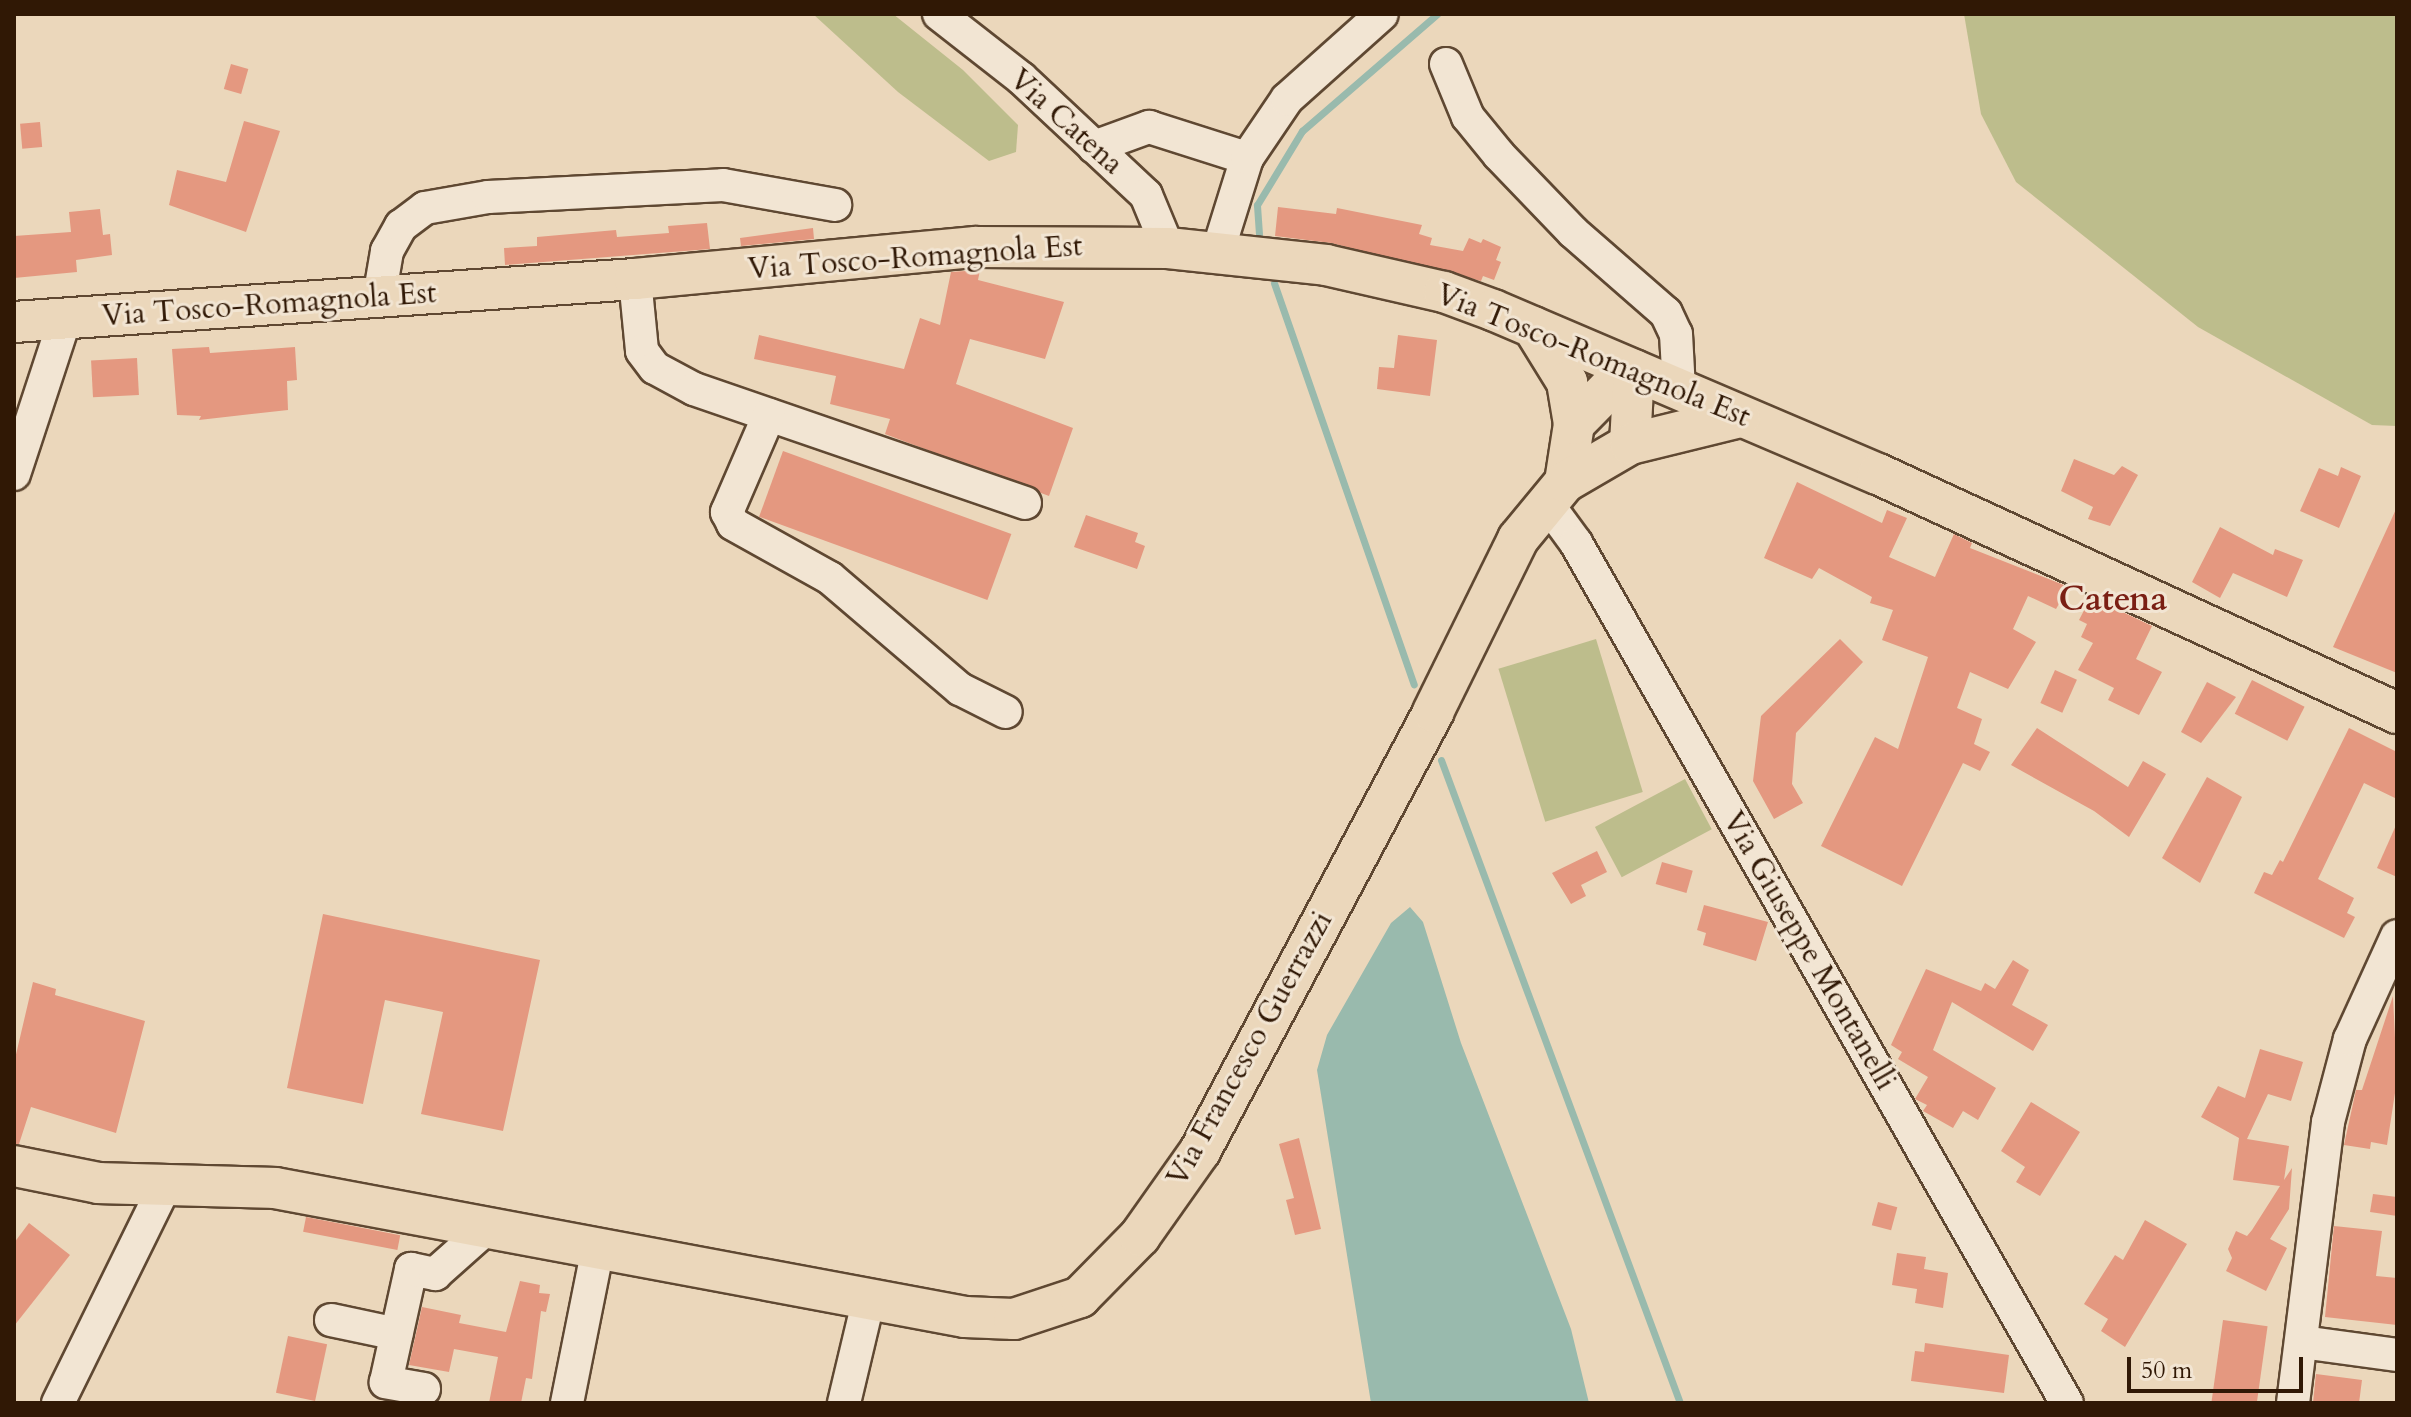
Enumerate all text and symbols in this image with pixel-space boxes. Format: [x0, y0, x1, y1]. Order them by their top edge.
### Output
street label: Via Catena [1002, 62, 1130, 182]
street label: Via Tosco-Romagnola Est [747, 228, 1083, 288]
street label: Via Tosco-Romagnola Est [101, 275, 437, 335]
street label: Via Tosco-Romagnola Est [1431, 277, 1755, 435]
district label: Catena [2059, 580, 2167, 620]
street label: Via Giuseppe Montanelli [1714, 805, 1904, 1097]
street label: Via Francesco Guerrazzi [1159, 905, 1341, 1193]
scale bar [2131, 1341, 2307, 1391]
text: 50 m [2141, 1354, 2192, 1387]

